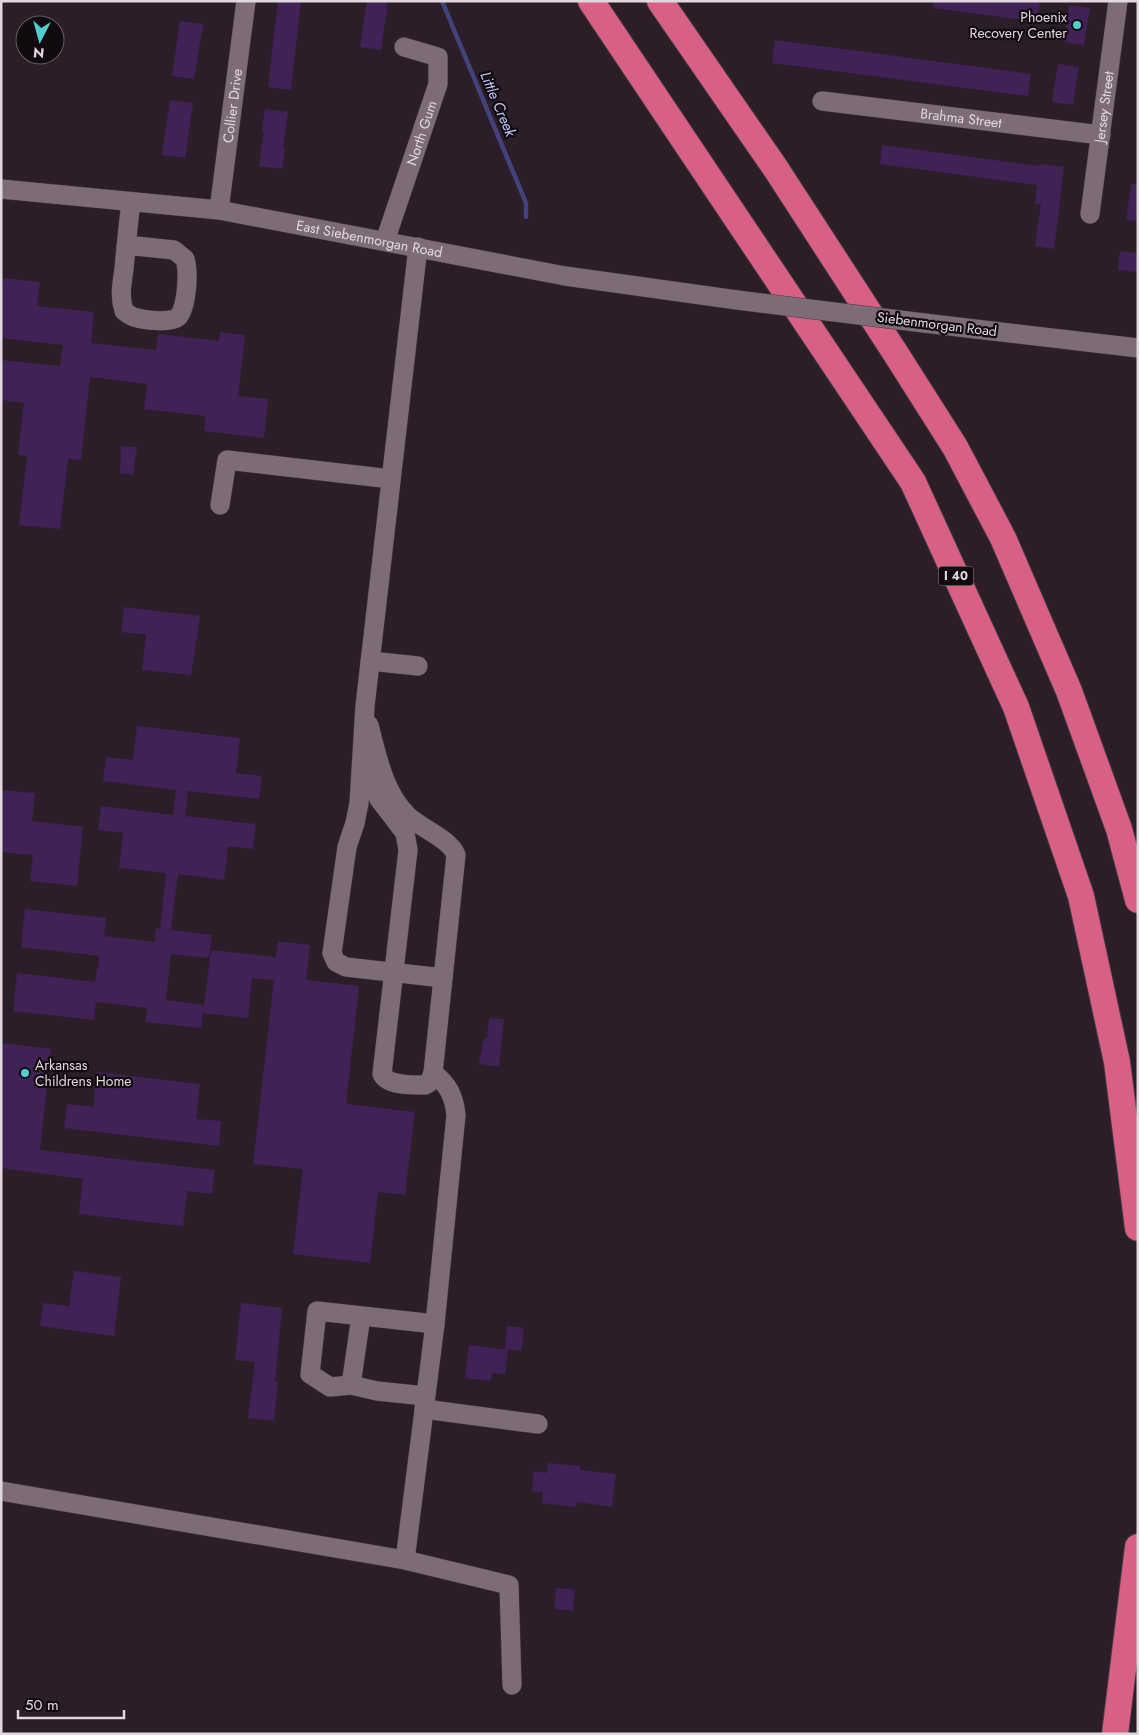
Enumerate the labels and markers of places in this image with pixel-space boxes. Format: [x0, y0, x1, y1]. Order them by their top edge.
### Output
place label: Phoenix Recovery Center [970, 7, 1067, 43]
marker: Phoenix Recovery Center [1071, 19, 1083, 31]
place label: Arkansas Childrens Home [35, 1055, 132, 1091]
marker: Arkansas Childrens Home [19, 1067, 31, 1079]

